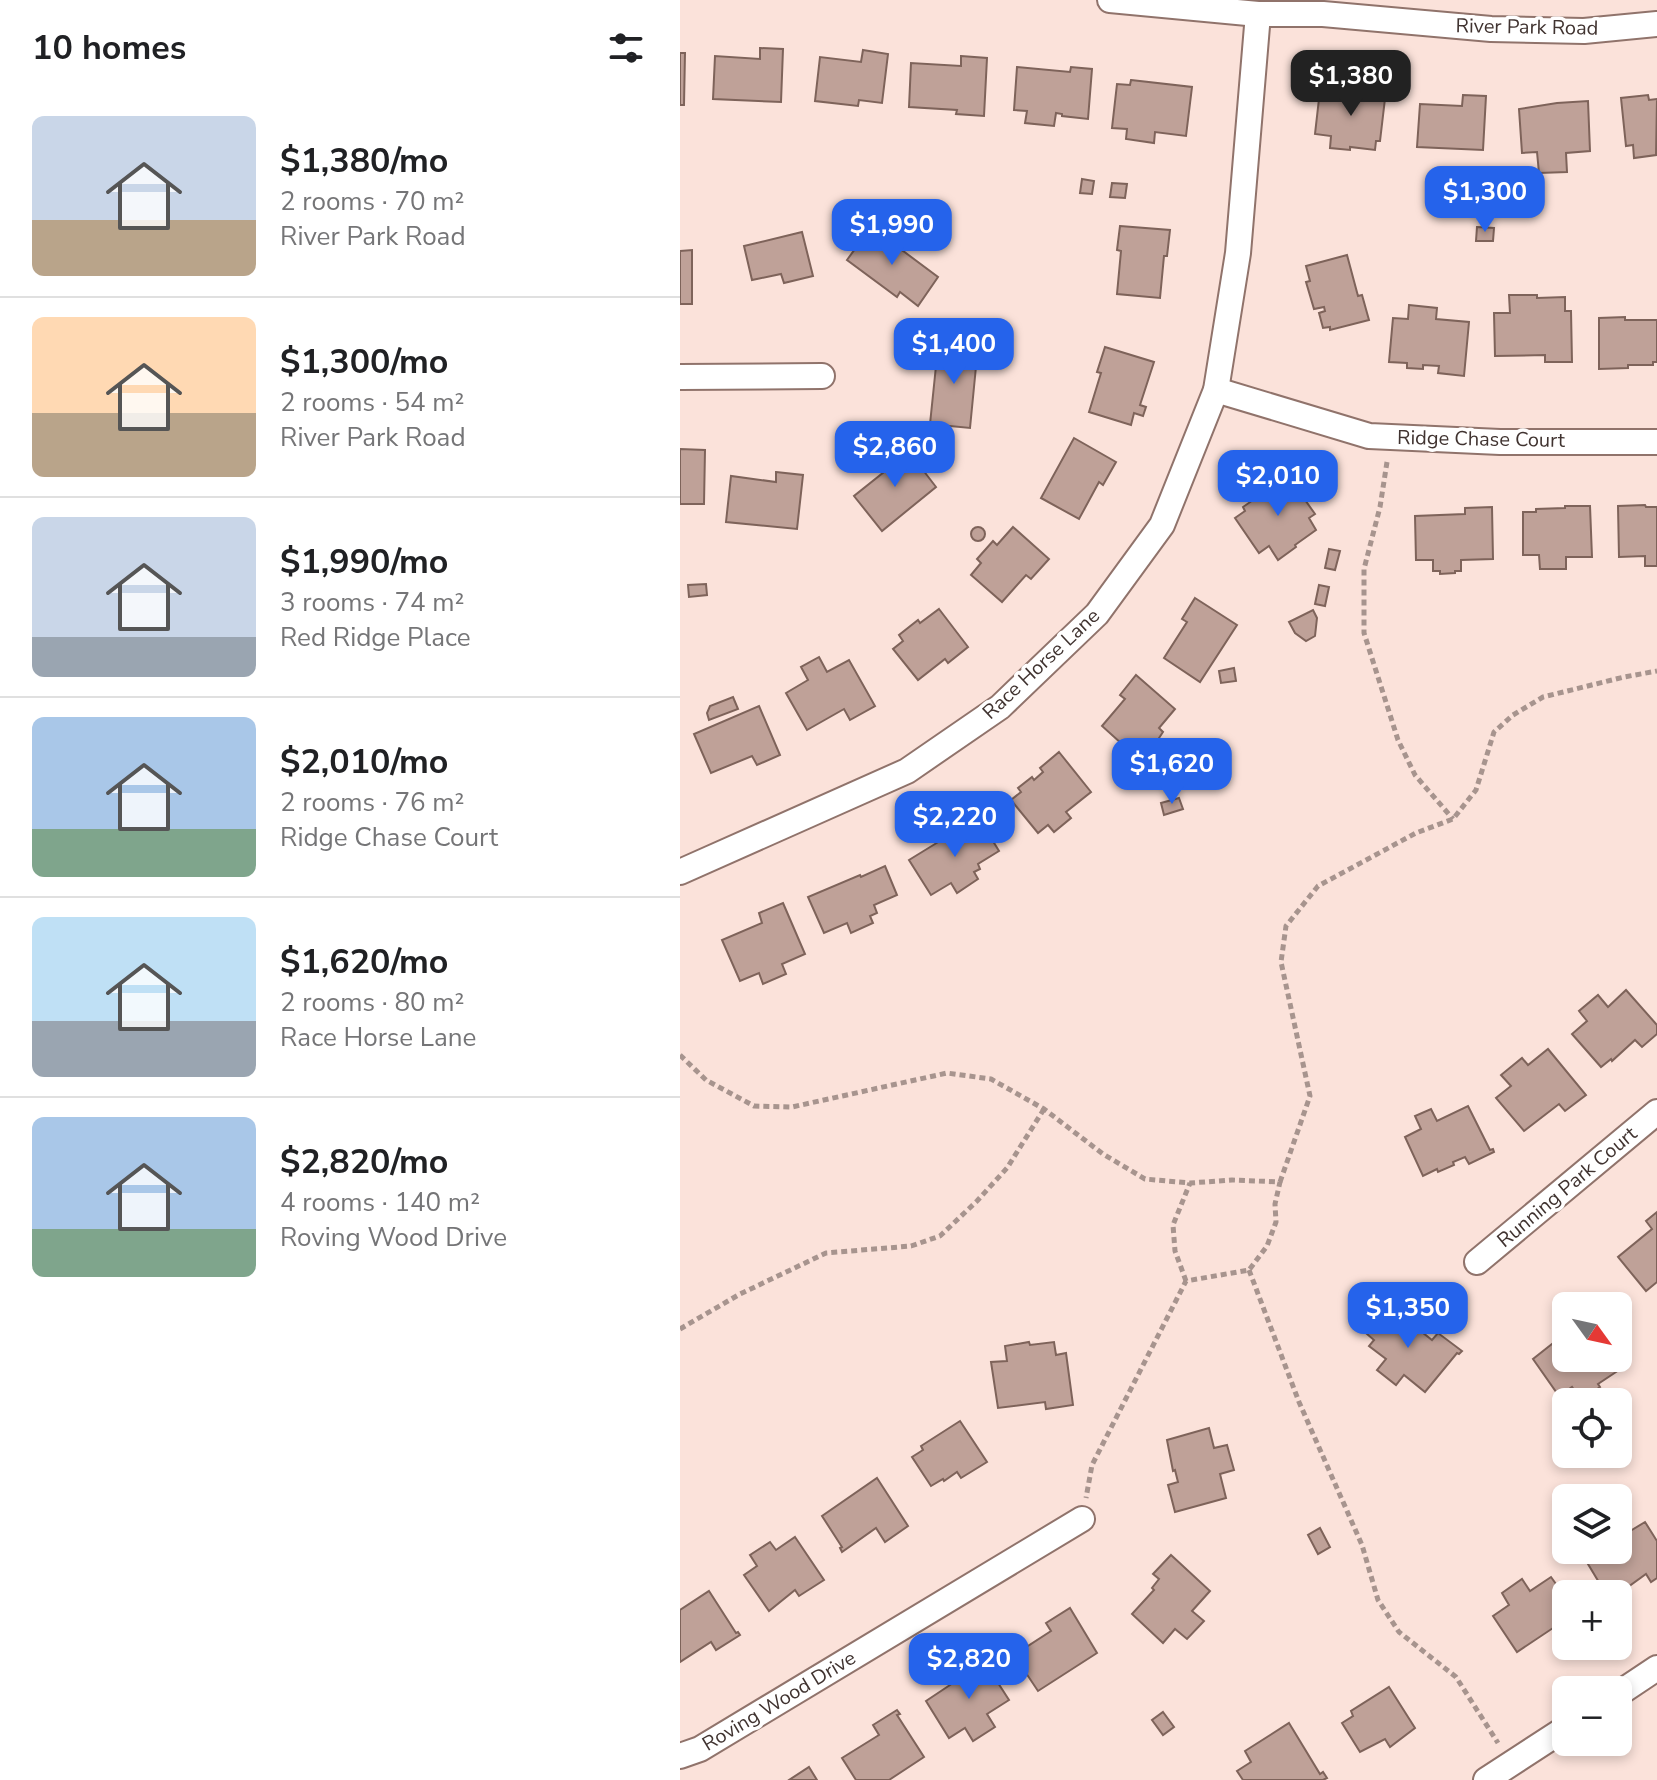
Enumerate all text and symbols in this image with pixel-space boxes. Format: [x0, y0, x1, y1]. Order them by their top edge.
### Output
street label: River Park Road [1455, 12, 1599, 42]
text: 10 homes [32, 25, 186, 71]
icon: filters [604, 26, 648, 70]
pin: $1,380 [1286, 50, 1416, 118]
text: $1,380 [1309, 58, 1393, 93]
text: $1,380/mo [280, 138, 448, 184]
icon: home [96, 148, 192, 244]
pin: $1,300 [1420, 166, 1550, 234]
text: $1,300 [1443, 174, 1527, 209]
text: 2 rooms · 70 m² [280, 184, 464, 219]
pin: $1,990 [827, 199, 957, 267]
text: $1,990 [850, 207, 934, 242]
text: River Park Road [280, 219, 466, 254]
pin: $1,400 [889, 318, 1019, 386]
text: $1,400 [912, 326, 996, 361]
text: $1,300/mo [280, 339, 448, 385]
icon: home [96, 349, 192, 445]
text: 2 rooms · 54 m² [280, 385, 464, 420]
text: River Park Road [280, 420, 466, 455]
pin: $2,860 [830, 421, 960, 489]
street label: Ridge Chase Court [1397, 424, 1566, 454]
text: $2,860 [853, 429, 937, 464]
pin: $2,010 [1213, 450, 1343, 518]
text: $2,010 [1236, 458, 1320, 493]
text: $1,990/mo [280, 539, 448, 585]
icon: home [96, 549, 192, 645]
text: 3 rooms · 74 m² [280, 585, 464, 620]
street label: Race Horse Lane [977, 603, 1105, 725]
text: Red Ridge Place [280, 620, 471, 655]
pin: $1,620 [1107, 738, 1237, 806]
text: $2,010/mo [280, 739, 448, 785]
text: $1,620 [1130, 746, 1214, 781]
icon: home [96, 749, 192, 845]
text: 2 rooms · 76 m² [280, 785, 464, 820]
pin: $2,220 [890, 791, 1020, 859]
text: $2,220 [913, 799, 997, 834]
text: Ridge Chase Court [280, 820, 498, 855]
text: $1,620/mo [280, 939, 448, 985]
icon: home [96, 949, 192, 1045]
text: 2 rooms · 80 m² [280, 985, 464, 1020]
text: Race Horse Lane [280, 1020, 476, 1055]
street label: Running Park Court [1491, 1120, 1643, 1254]
text: $2,820/mo [280, 1139, 448, 1185]
icon: home [96, 1149, 192, 1245]
text: 4 rooms · 140 m² [280, 1185, 480, 1220]
text: Roving Wood Drive [280, 1220, 507, 1255]
pin: $1,350 [1343, 1282, 1473, 1350]
text: $1,350 [1366, 1290, 1450, 1325]
north arrow [1552, 1292, 1632, 1372]
map controls [1552, 1292, 1632, 1756]
button: locate [1552, 1388, 1632, 1468]
button: layers [1552, 1484, 1632, 1564]
button: + [1552, 1580, 1632, 1660]
pin: $2,820 [904, 1633, 1034, 1701]
text: $2,820 [927, 1641, 1011, 1676]
street label: Roving Wood Drive [697, 1644, 861, 1758]
button: − [1552, 1676, 1632, 1756]

